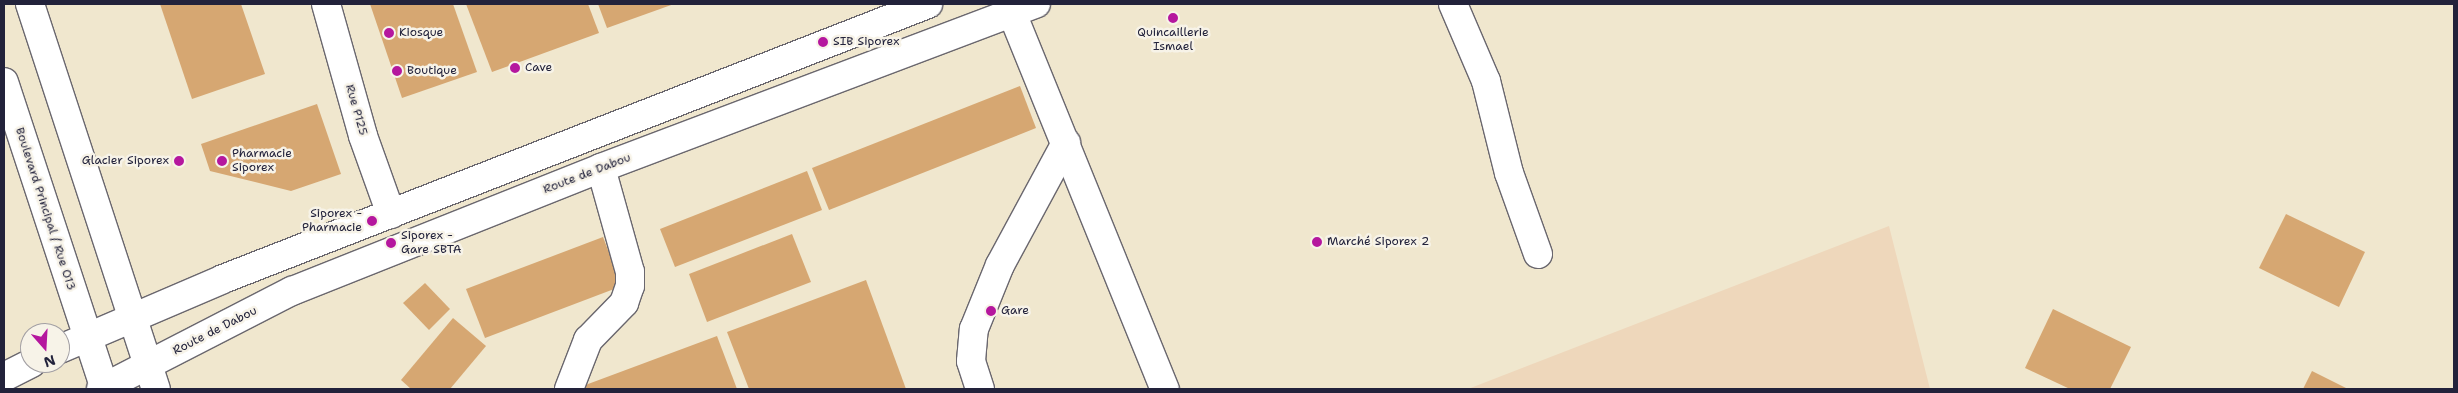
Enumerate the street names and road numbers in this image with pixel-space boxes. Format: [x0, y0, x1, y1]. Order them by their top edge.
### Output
street label: Rue P125 [342, 83, 370, 137]
street label: Boulevard Principal / Rue O13 [12, 126, 78, 292]
street label: Route de Dabou [541, 151, 633, 197]
street label: Route de Dabou [170, 304, 260, 358]

